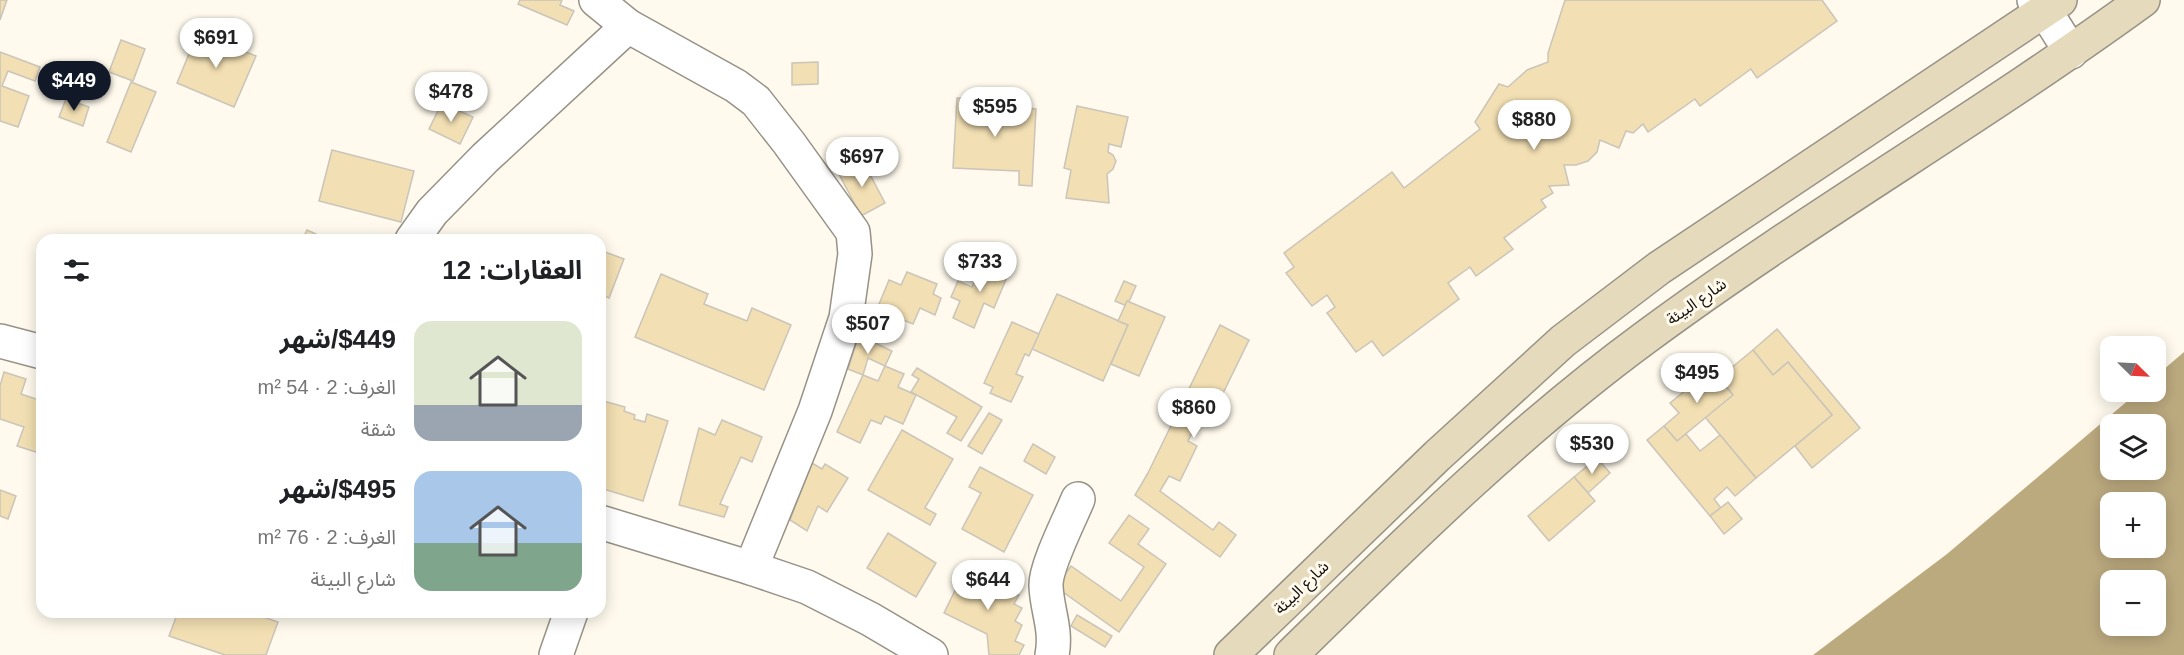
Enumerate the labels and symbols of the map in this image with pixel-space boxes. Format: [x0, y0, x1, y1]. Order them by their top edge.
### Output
pin: $691 [180, 18, 252, 69]
pin: $449 [38, 61, 110, 112]
pin: $478 [415, 72, 487, 123]
pin: $595 [959, 87, 1031, 138]
pin: $880 [1498, 100, 1570, 151]
pin: $697 [826, 137, 898, 188]
pin: $733 [944, 242, 1016, 293]
street label: شارع البيئة [1663, 275, 1731, 331]
pin: $507 [832, 304, 904, 355]
north arrow [2100, 336, 2166, 402]
pin: $495 [1661, 353, 1733, 404]
pin: $860 [1158, 388, 1230, 439]
pin: $530 [1556, 424, 1628, 475]
street label: شارع البيئة [1271, 558, 1335, 620]
pin: $644 [952, 560, 1024, 611]

